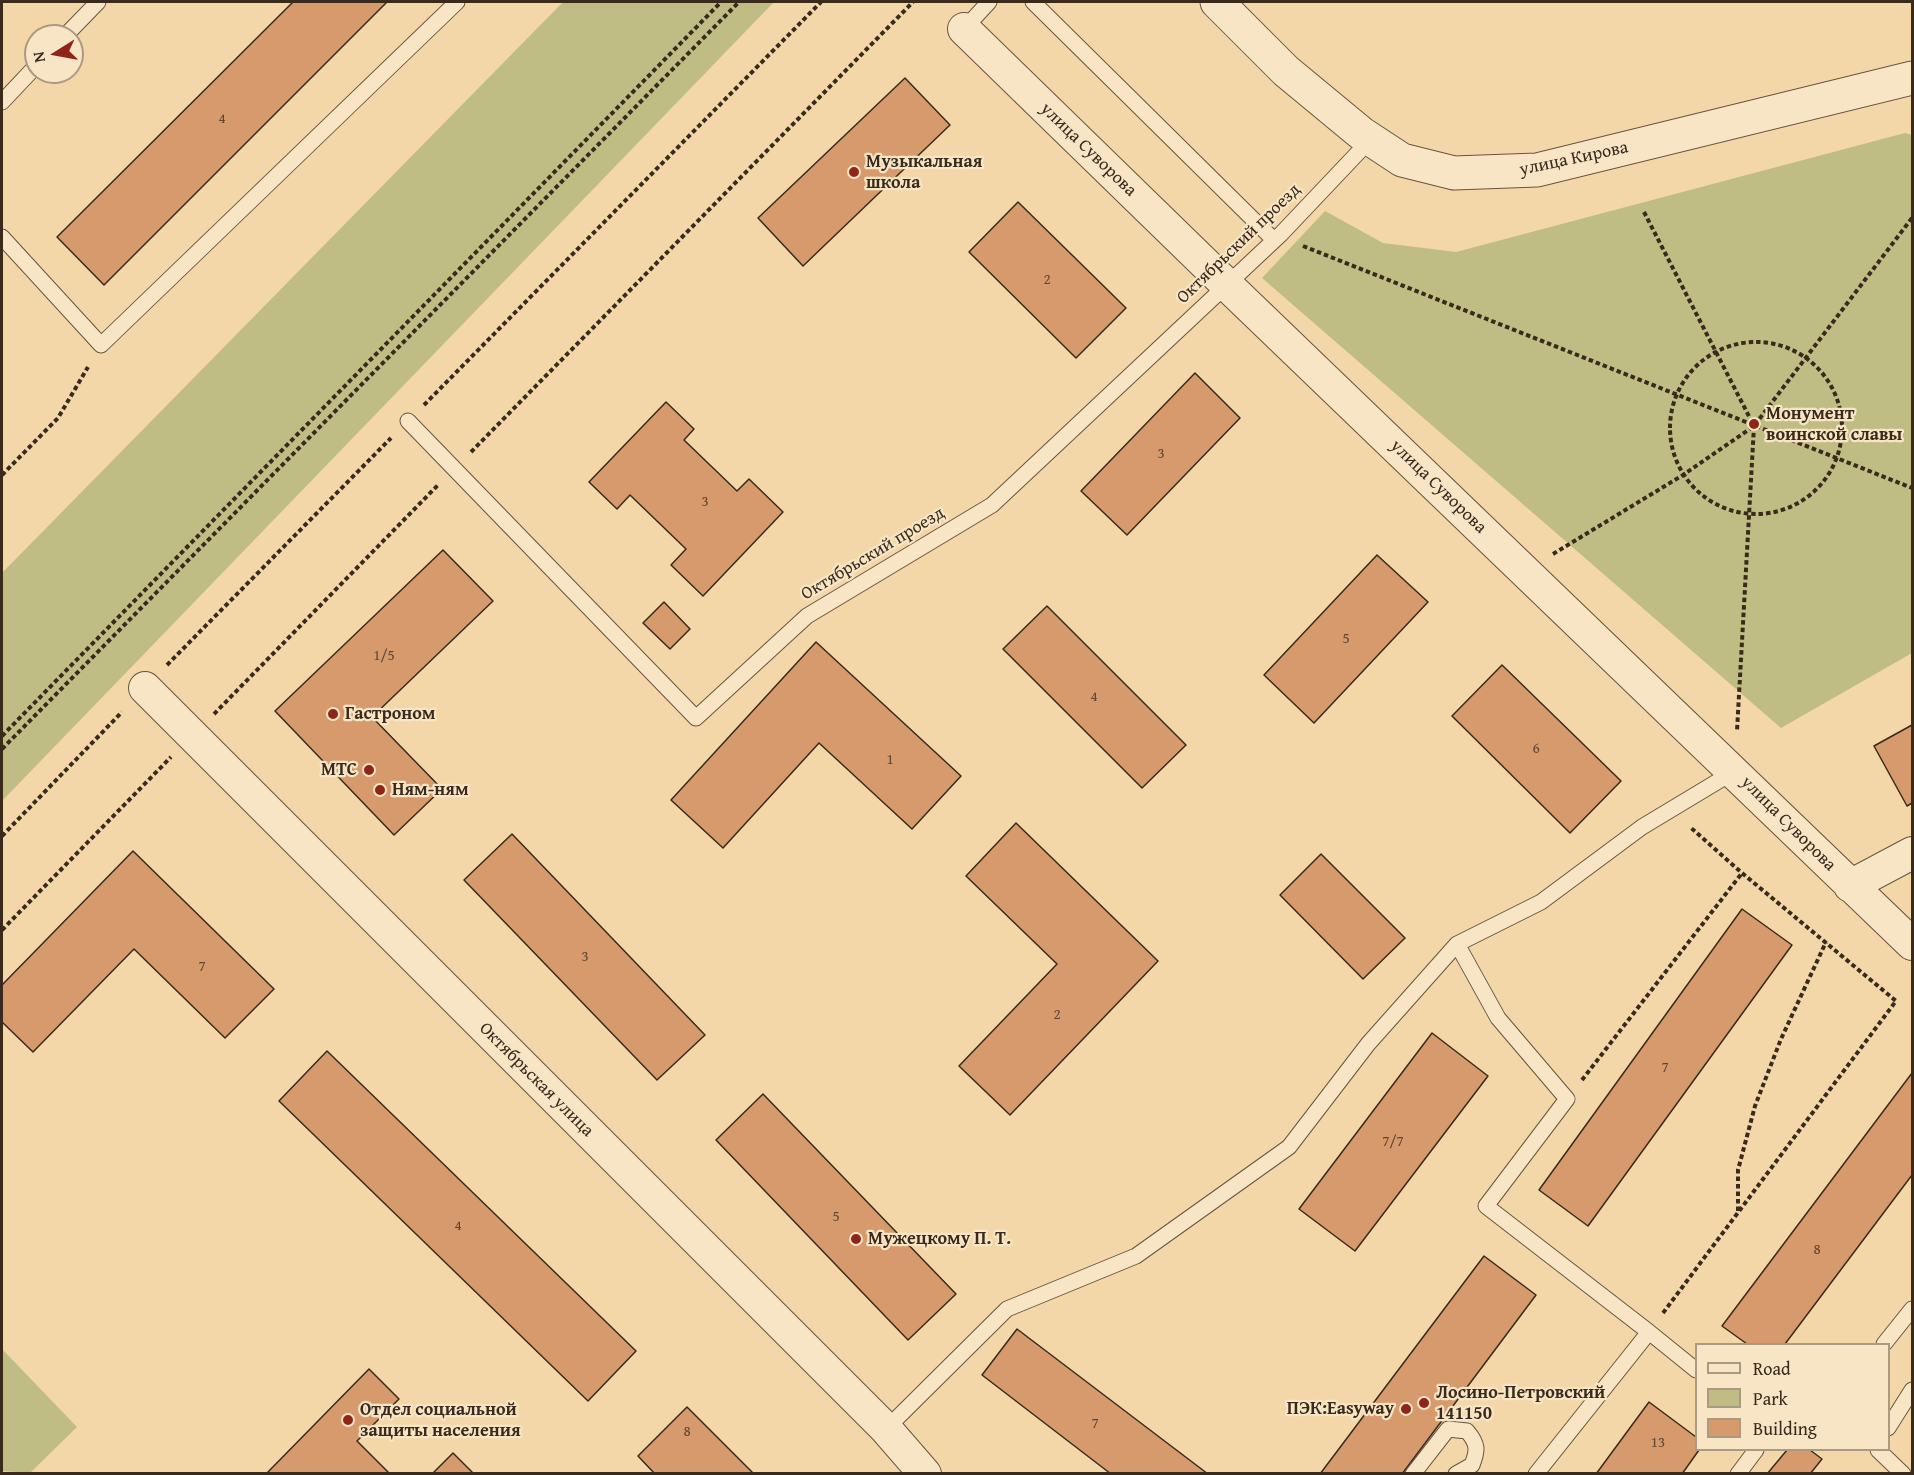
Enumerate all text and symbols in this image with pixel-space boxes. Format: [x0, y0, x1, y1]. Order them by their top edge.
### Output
north arrow [24, 24, 84, 84]
text: N [25, 50, 51, 65]
street label: улица Суворова [1035, 99, 1141, 201]
house number: 4 [218, 110, 226, 128]
street label: улица Кирова [1518, 137, 1630, 181]
place label: Музыкальная школа [866, 151, 982, 194]
marker: Музыкальная школа [847, 165, 861, 179]
street label: Октябрьский проезд [1173, 179, 1305, 309]
house number: 2 [1043, 271, 1051, 289]
place label: Монумент воинской славы [1766, 403, 1902, 446]
marker: Монумент воинской славы [1747, 417, 1761, 431]
street label: улица Суворова [1385, 436, 1491, 538]
house number: 3 [1157, 445, 1165, 463]
house number: 3 [701, 493, 709, 511]
street label: Октябрьский проезд [797, 503, 949, 605]
house number: 5 [1342, 630, 1350, 648]
house number: 1/5 [373, 647, 395, 665]
house number: 4 [1090, 688, 1098, 706]
place label: Гастроном [345, 703, 435, 725]
marker: Гастроном [326, 707, 340, 721]
house number: 6 [1532, 740, 1540, 758]
house number: 1 [886, 751, 894, 769]
place label: МТС [321, 759, 357, 781]
marker: МТС [362, 763, 376, 777]
street label: улица Суворова [1736, 772, 1840, 876]
place label: Ням-ням [392, 779, 468, 801]
marker: Ням-ням [373, 783, 387, 797]
house number: 3 [581, 948, 589, 966]
house number: 7 [198, 958, 206, 976]
house number: 2 [1053, 1006, 1061, 1024]
street label: Октябрьская улица [474, 1018, 598, 1142]
house number: 7 [1661, 1059, 1669, 1077]
house number: 7/7 [1382, 1133, 1404, 1151]
house number: 5 [832, 1208, 840, 1226]
house number: 4 [454, 1217, 462, 1235]
place label: Мужецкому П. Т. [868, 1228, 1011, 1250]
marker: Мужецкому П. Т. [849, 1232, 863, 1246]
house number: 8 [1813, 1241, 1821, 1259]
legend [1695, 1343, 1890, 1451]
text: Road [1753, 1355, 1791, 1382]
place label: Лосино-Петровский 141150 [1436, 1382, 1605, 1424]
text: Park [1753, 1385, 1788, 1412]
marker: Лосино-Петровский 141150 [1417, 1396, 1431, 1410]
place label: ПЭК:Easyway [1287, 1398, 1394, 1420]
place label: Отдел социальной защиты населения [360, 1399, 521, 1442]
marker: ПЭК:Easyway [1399, 1402, 1413, 1416]
marker: Отдел социальной защиты населения [341, 1413, 355, 1427]
house number: 7 [1091, 1415, 1099, 1433]
text: Building [1753, 1415, 1817, 1442]
house number: 8 [683, 1423, 691, 1441]
house number: 13 [1651, 1434, 1665, 1452]

